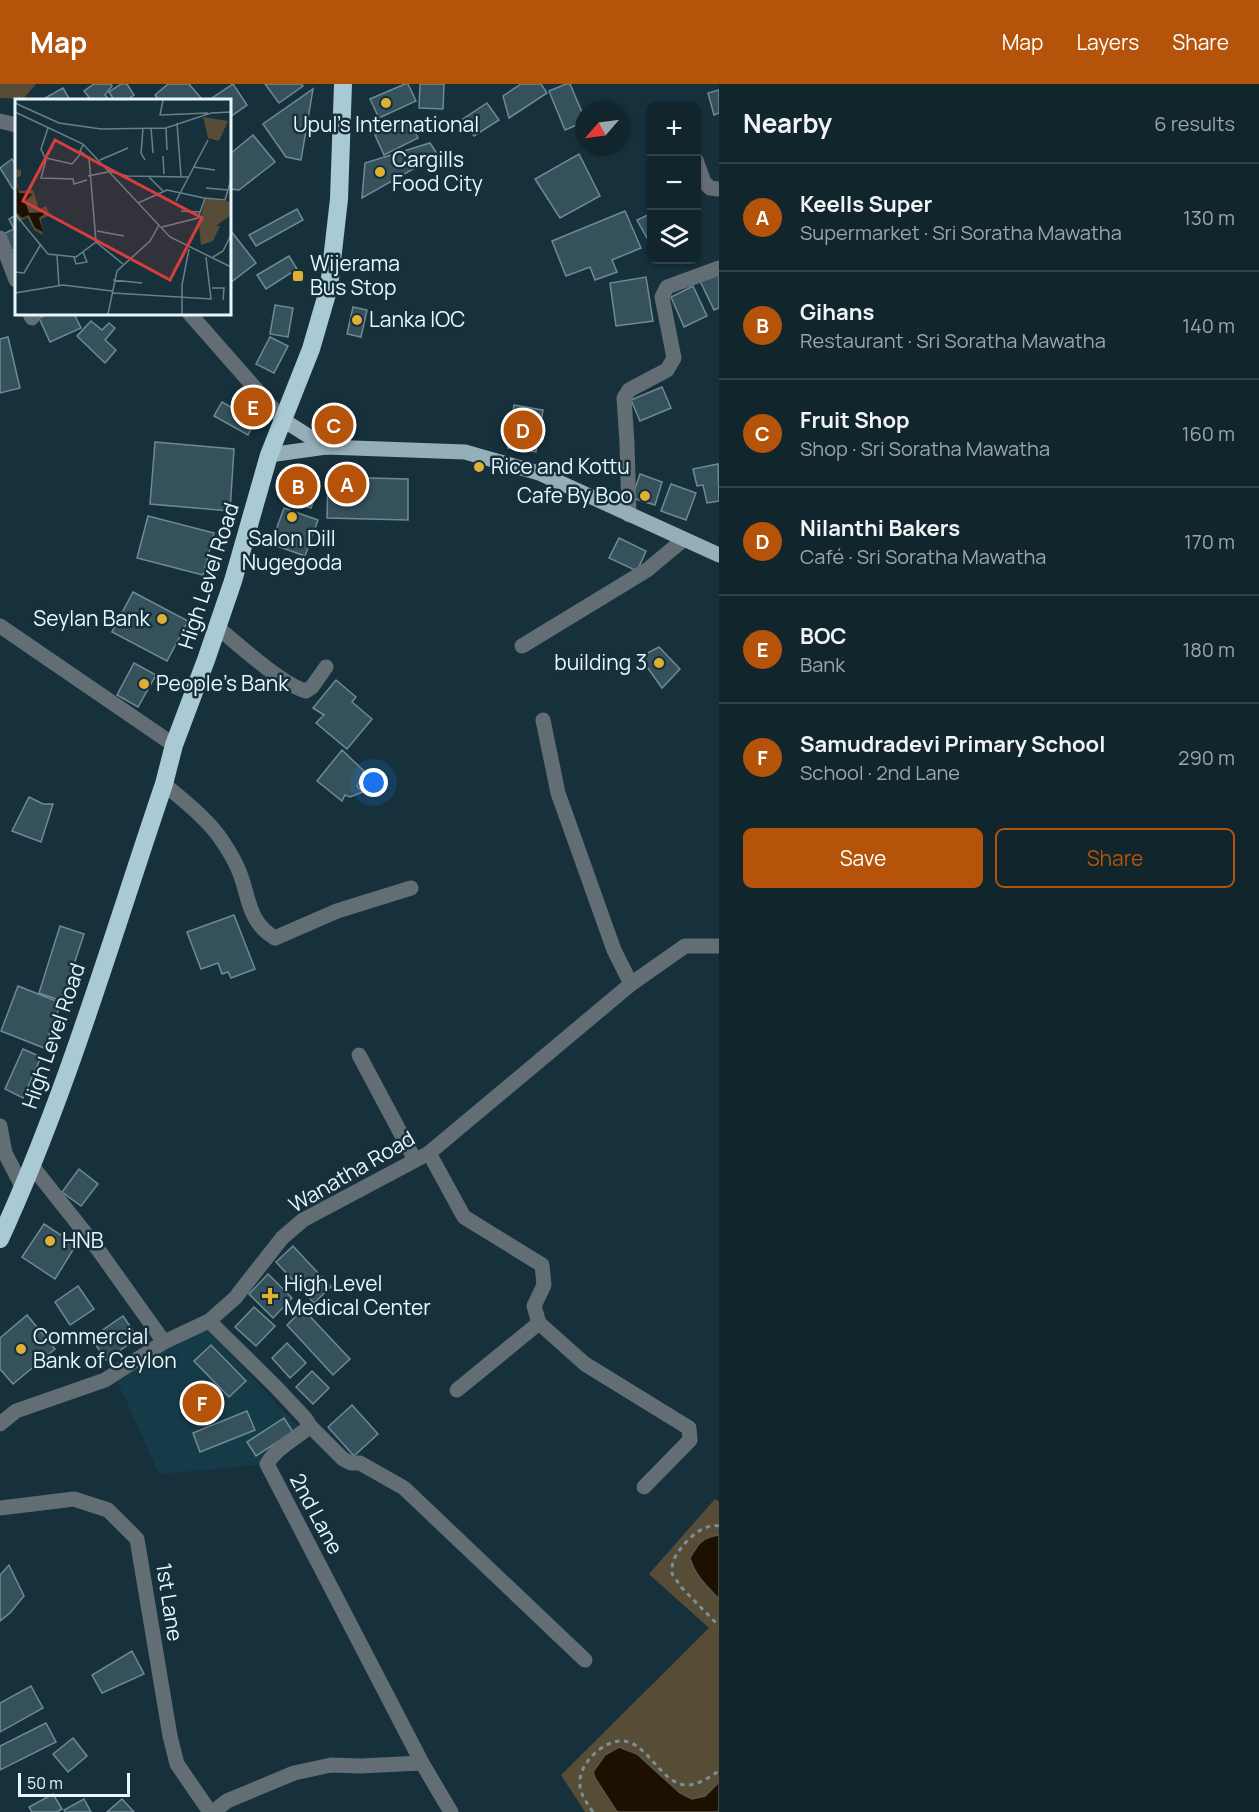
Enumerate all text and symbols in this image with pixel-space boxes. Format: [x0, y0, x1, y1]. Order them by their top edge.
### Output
text: Map [30, 23, 87, 61]
text: Map [1002, 28, 1043, 56]
text: Layers [1076, 28, 1139, 56]
text: Share [1172, 28, 1229, 56]
marker: Upul's International [379, 96, 393, 110]
inset map [15, 99, 231, 315]
north arrow [575, 102, 629, 156]
map controls [647, 102, 701, 264]
button: + [647, 102, 701, 156]
text: Nearby [743, 105, 832, 141]
place label: Upul's International [293, 110, 479, 138]
text: 6 results [1154, 110, 1235, 137]
place label: Cargills Food City [392, 145, 483, 197]
button: − [647, 156, 701, 210]
marker: Cargills Food City [373, 165, 387, 179]
text: Keells Super [800, 189, 932, 219]
text: A [756, 204, 769, 231]
text: 130 m [1183, 204, 1235, 231]
button: layers [647, 210, 701, 264]
text: Supermarket · Sri Soratha Mawatha [800, 219, 1122, 246]
place label: Wijerama Bus Stop [310, 249, 400, 301]
marker: Wijerama Bus Stop [291, 269, 305, 283]
text: Gihans [800, 297, 874, 327]
place label: Lanka IOC [369, 305, 465, 333]
text: B [756, 312, 769, 339]
text: 140 m [1182, 312, 1235, 339]
marker: Lanka IOC [350, 313, 364, 327]
text: Restaurant · Sri Soratha Mawatha [800, 327, 1106, 354]
pin: E [234, 384, 272, 430]
pin: C [314, 402, 354, 448]
text: Fruit Shop [800, 405, 910, 435]
pin: D [504, 408, 542, 452]
text: C [755, 420, 770, 447]
text: 160 m [1182, 420, 1235, 447]
text: Shop · Sri Soratha Mawatha [800, 435, 1050, 462]
place label: Rice and Kottu [491, 452, 630, 480]
marker: Rice and Kottu [472, 460, 486, 474]
pin: A [328, 462, 366, 506]
pin: B [278, 464, 318, 508]
place label: Cafe By Boo [517, 481, 633, 509]
marker: Cafe By Boo [638, 489, 652, 503]
street label: High Level Road [171, 499, 245, 652]
marker: Salon Dill Nugegoda [285, 510, 299, 524]
text: Nilanthi Bakers [800, 513, 960, 543]
place label: Salon Dill Nugegoda [242, 524, 342, 576]
text: D [755, 528, 770, 555]
text: 170 m [1184, 528, 1235, 555]
text: Café · Sri Soratha Mawatha [800, 543, 1046, 570]
place label: Seylan Bank [33, 604, 151, 632]
marker: Seylan Bank [155, 612, 169, 626]
text: BOC [800, 621, 847, 651]
text: E [757, 636, 768, 663]
text: 180 m [1182, 636, 1235, 663]
place label: building 3 [554, 648, 647, 676]
text: Bank [800, 651, 845, 678]
marker: building 3 [652, 656, 666, 670]
place label: People's Bank [156, 669, 289, 697]
marker: People's Bank [137, 677, 151, 691]
text: Samudradevi Primary School [800, 729, 1105, 759]
text: F [757, 744, 768, 771]
text: 290 m [1178, 744, 1235, 771]
text: School · 2nd Lane [800, 759, 960, 786]
your location [359, 768, 388, 797]
button: Save [743, 828, 983, 888]
button: Share [995, 828, 1235, 888]
street label: High Level Road [15, 959, 91, 1112]
street label: Wanatha Road [283, 1124, 420, 1219]
place label: HNB [62, 1226, 104, 1254]
marker: HNB [43, 1234, 57, 1248]
place label: High Level Medical Center [284, 1269, 431, 1321]
marker: High Level Medical Center [261, 1287, 279, 1305]
place label: Commercial Bank of Ceylon [33, 1322, 177, 1374]
marker: Commercial Bank of Ceylon [14, 1342, 28, 1356]
pin: F [182, 1380, 222, 1426]
street label: 2nd Lane [284, 1468, 350, 1559]
street label: 1st Lane [150, 1561, 190, 1643]
scale bar [18, 1770, 130, 1798]
text: 50 m [27, 1772, 63, 1794]

